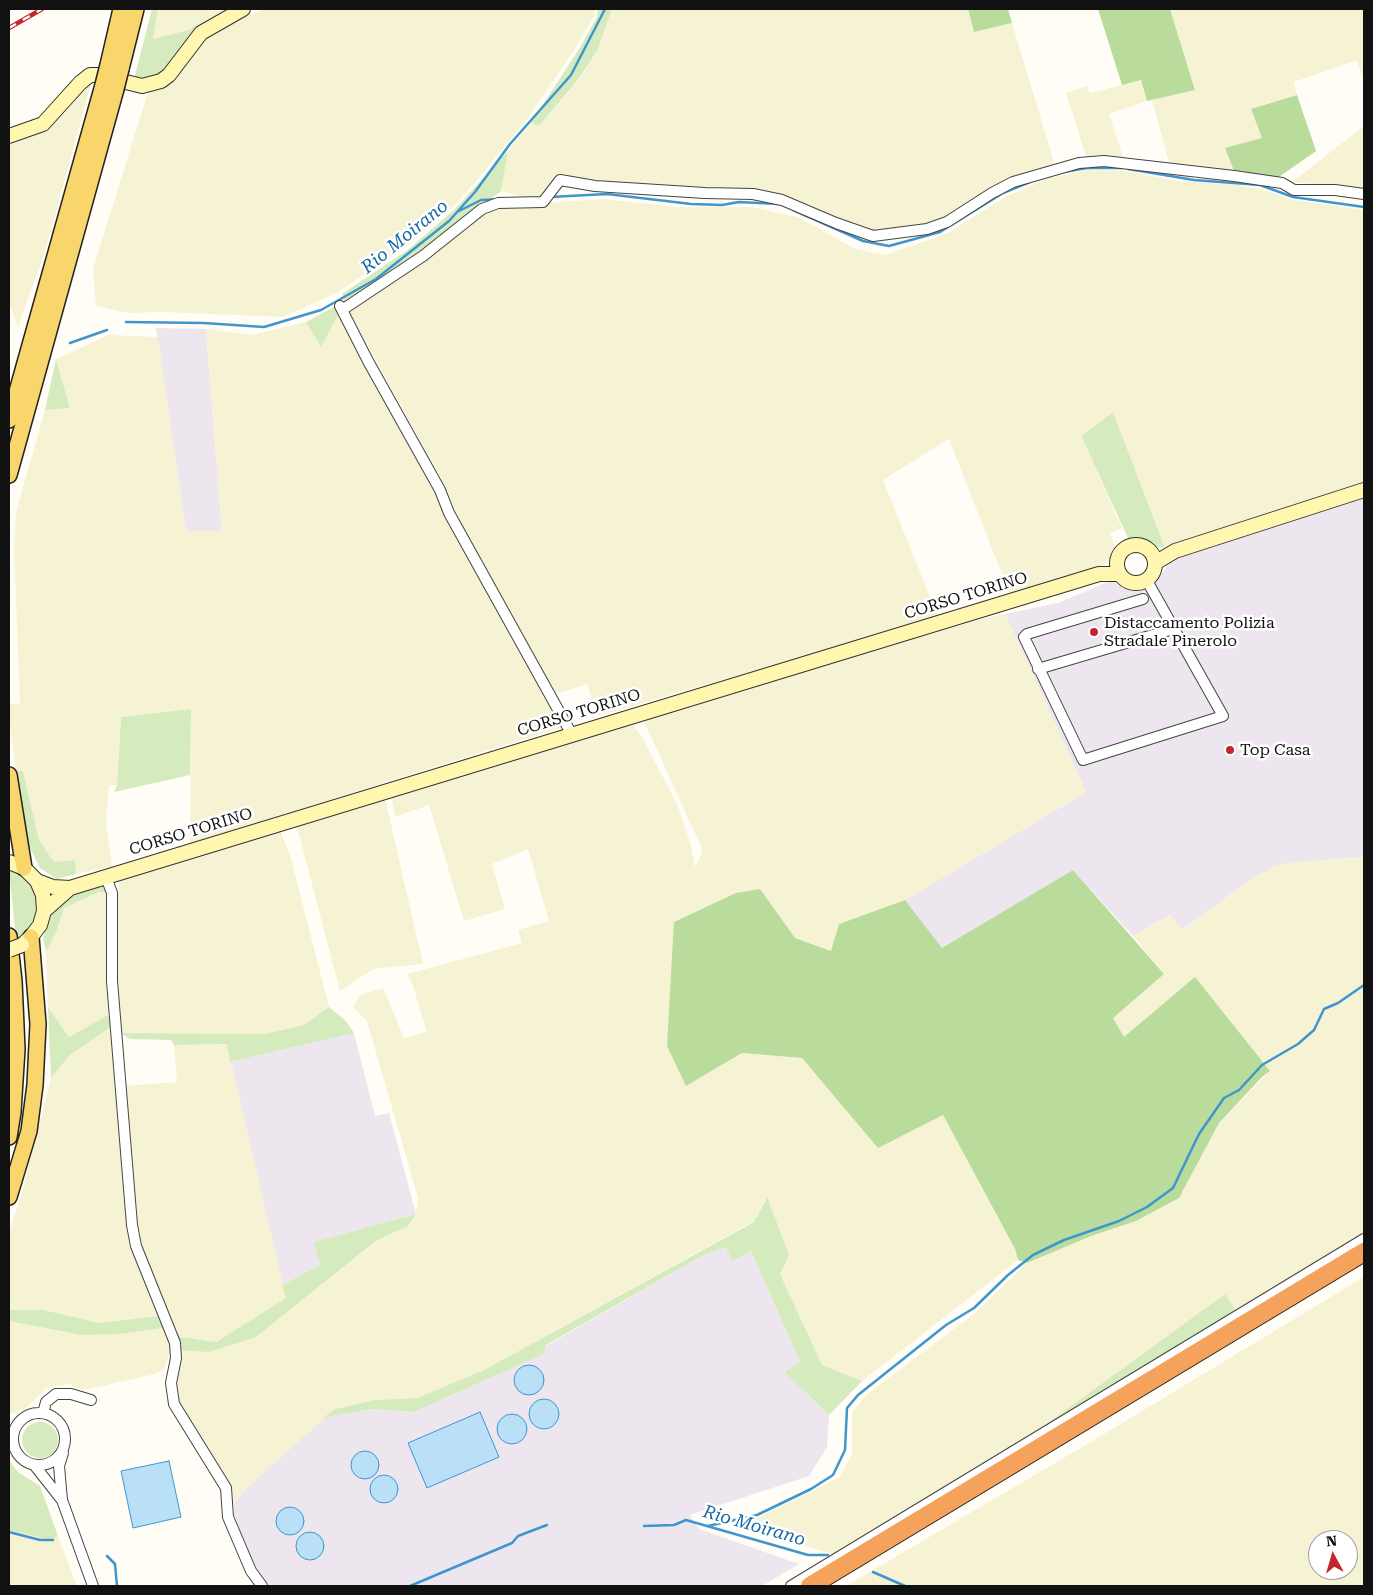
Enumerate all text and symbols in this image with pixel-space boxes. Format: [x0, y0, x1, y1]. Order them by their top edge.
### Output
water label: Rio Moirano [357, 195, 453, 279]
street label: CORSO TORINO [902, 568, 1030, 624]
place label: Distaccamento Polizia Stradale Pinerolo [1104, 613, 1275, 651]
marker: Distaccamento Polizia Stradale Pinerolo [1088, 626, 1100, 638]
street label: CORSO TORINO [515, 685, 643, 741]
place label: Top Casa [1240, 740, 1310, 760]
marker: Top Casa [1224, 744, 1236, 756]
street label: CORSO TORINO [127, 804, 255, 860]
water label: Rio Moirano [700, 1501, 808, 1551]
north arrow [1308, 1530, 1358, 1580]
text: N [1325, 1533, 1338, 1550]

